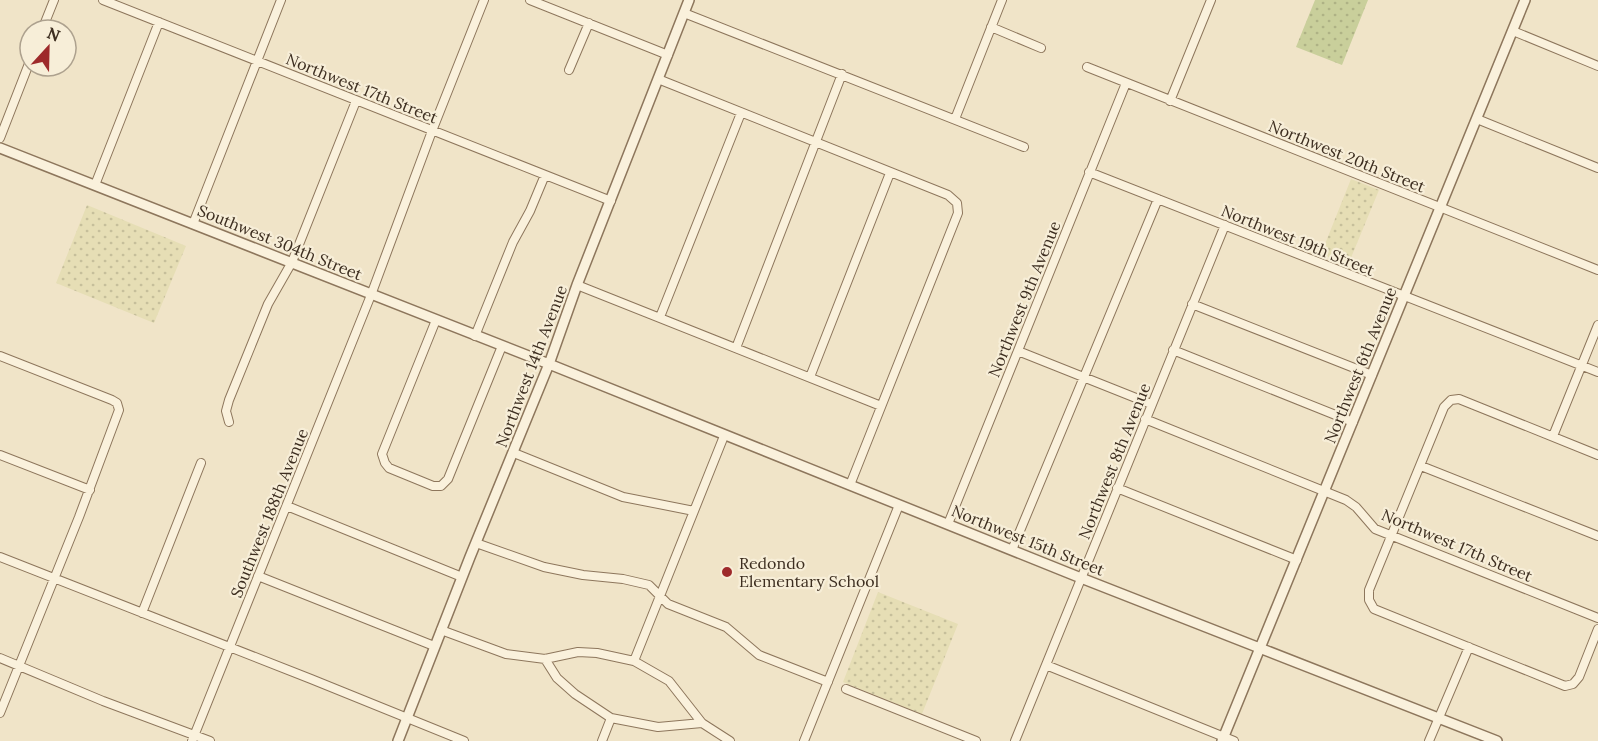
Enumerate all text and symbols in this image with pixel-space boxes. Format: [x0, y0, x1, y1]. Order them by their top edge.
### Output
north arrow [18, 18, 78, 78]
text: N [44, 23, 63, 46]
street label: Northwest 17th Street [283, 48, 441, 128]
street label: Northwest 20th Street [1266, 115, 1429, 197]
street label: Southwest 304th Street [195, 200, 366, 284]
street label: Northwest 19th Street [1218, 200, 1378, 280]
street label: Northwest 9th Avenue [983, 218, 1065, 380]
street label: Northwest 14th Avenue [491, 282, 571, 450]
street label: Northwest 6th Avenue [1319, 284, 1401, 446]
street label: Northwest 8th Avenue [1074, 380, 1155, 542]
street label: Southwest 188th Avenue [226, 425, 312, 601]
street label: Northwest 15th Street [949, 500, 1108, 580]
street label: Northwest 17th Street [1379, 504, 1536, 586]
place label: Redondo Elementary School [739, 553, 879, 591]
marker: Redondo Elementary School [720, 565, 734, 579]

